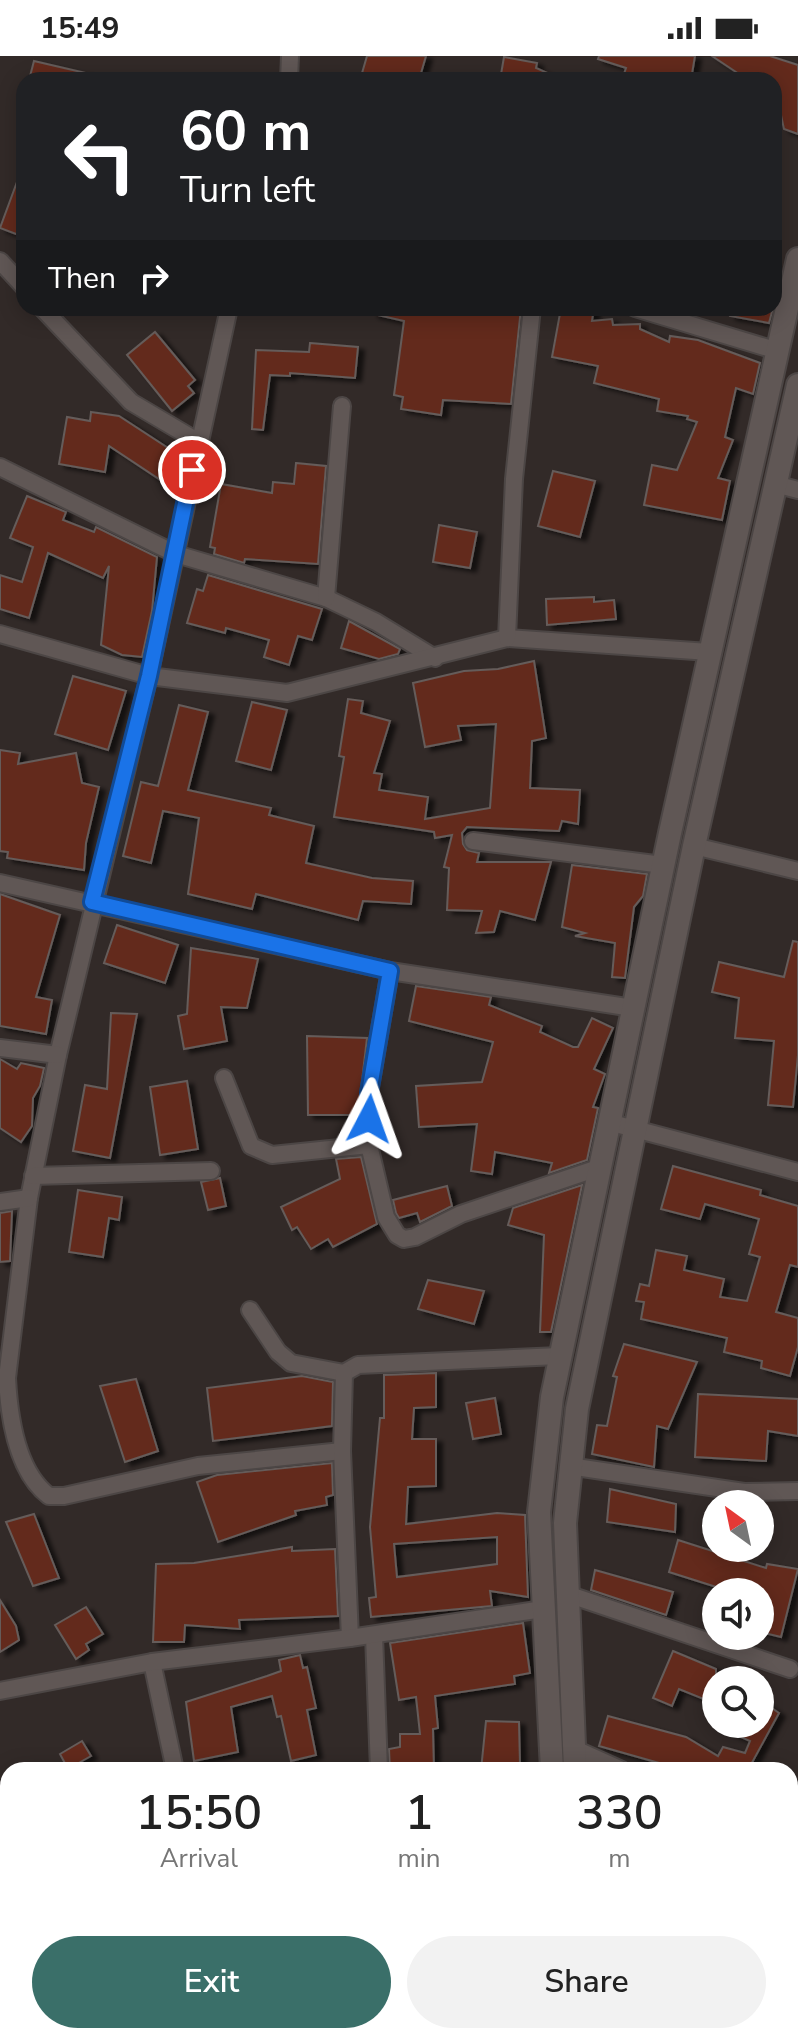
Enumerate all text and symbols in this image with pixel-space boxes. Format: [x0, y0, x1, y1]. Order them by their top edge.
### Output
text: 15:49 [40, 8, 119, 49]
text: 60 m [180, 93, 311, 170]
icon: left [48, 104, 152, 208]
text: Turn left [180, 166, 315, 215]
icon: right [132, 256, 176, 300]
text: Then [48, 258, 116, 299]
pin [158, 436, 226, 504]
icon: arrive [170, 448, 214, 492]
position arrow [327, 1077, 411, 1161]
north arrow [702, 1490, 774, 1562]
map controls [702, 1490, 774, 1738]
button: sound [702, 1578, 774, 1650]
button: search [702, 1666, 774, 1738]
text: 15:50 [135, 1780, 262, 1846]
text: 1 [405, 1780, 433, 1846]
text: 330 [576, 1780, 663, 1846]
text: Arrival [160, 1841, 238, 1876]
text: min [398, 1841, 441, 1876]
text: m [608, 1841, 630, 1876]
button: Exit [32, 1936, 391, 2028]
button: Share [407, 1936, 766, 2028]

